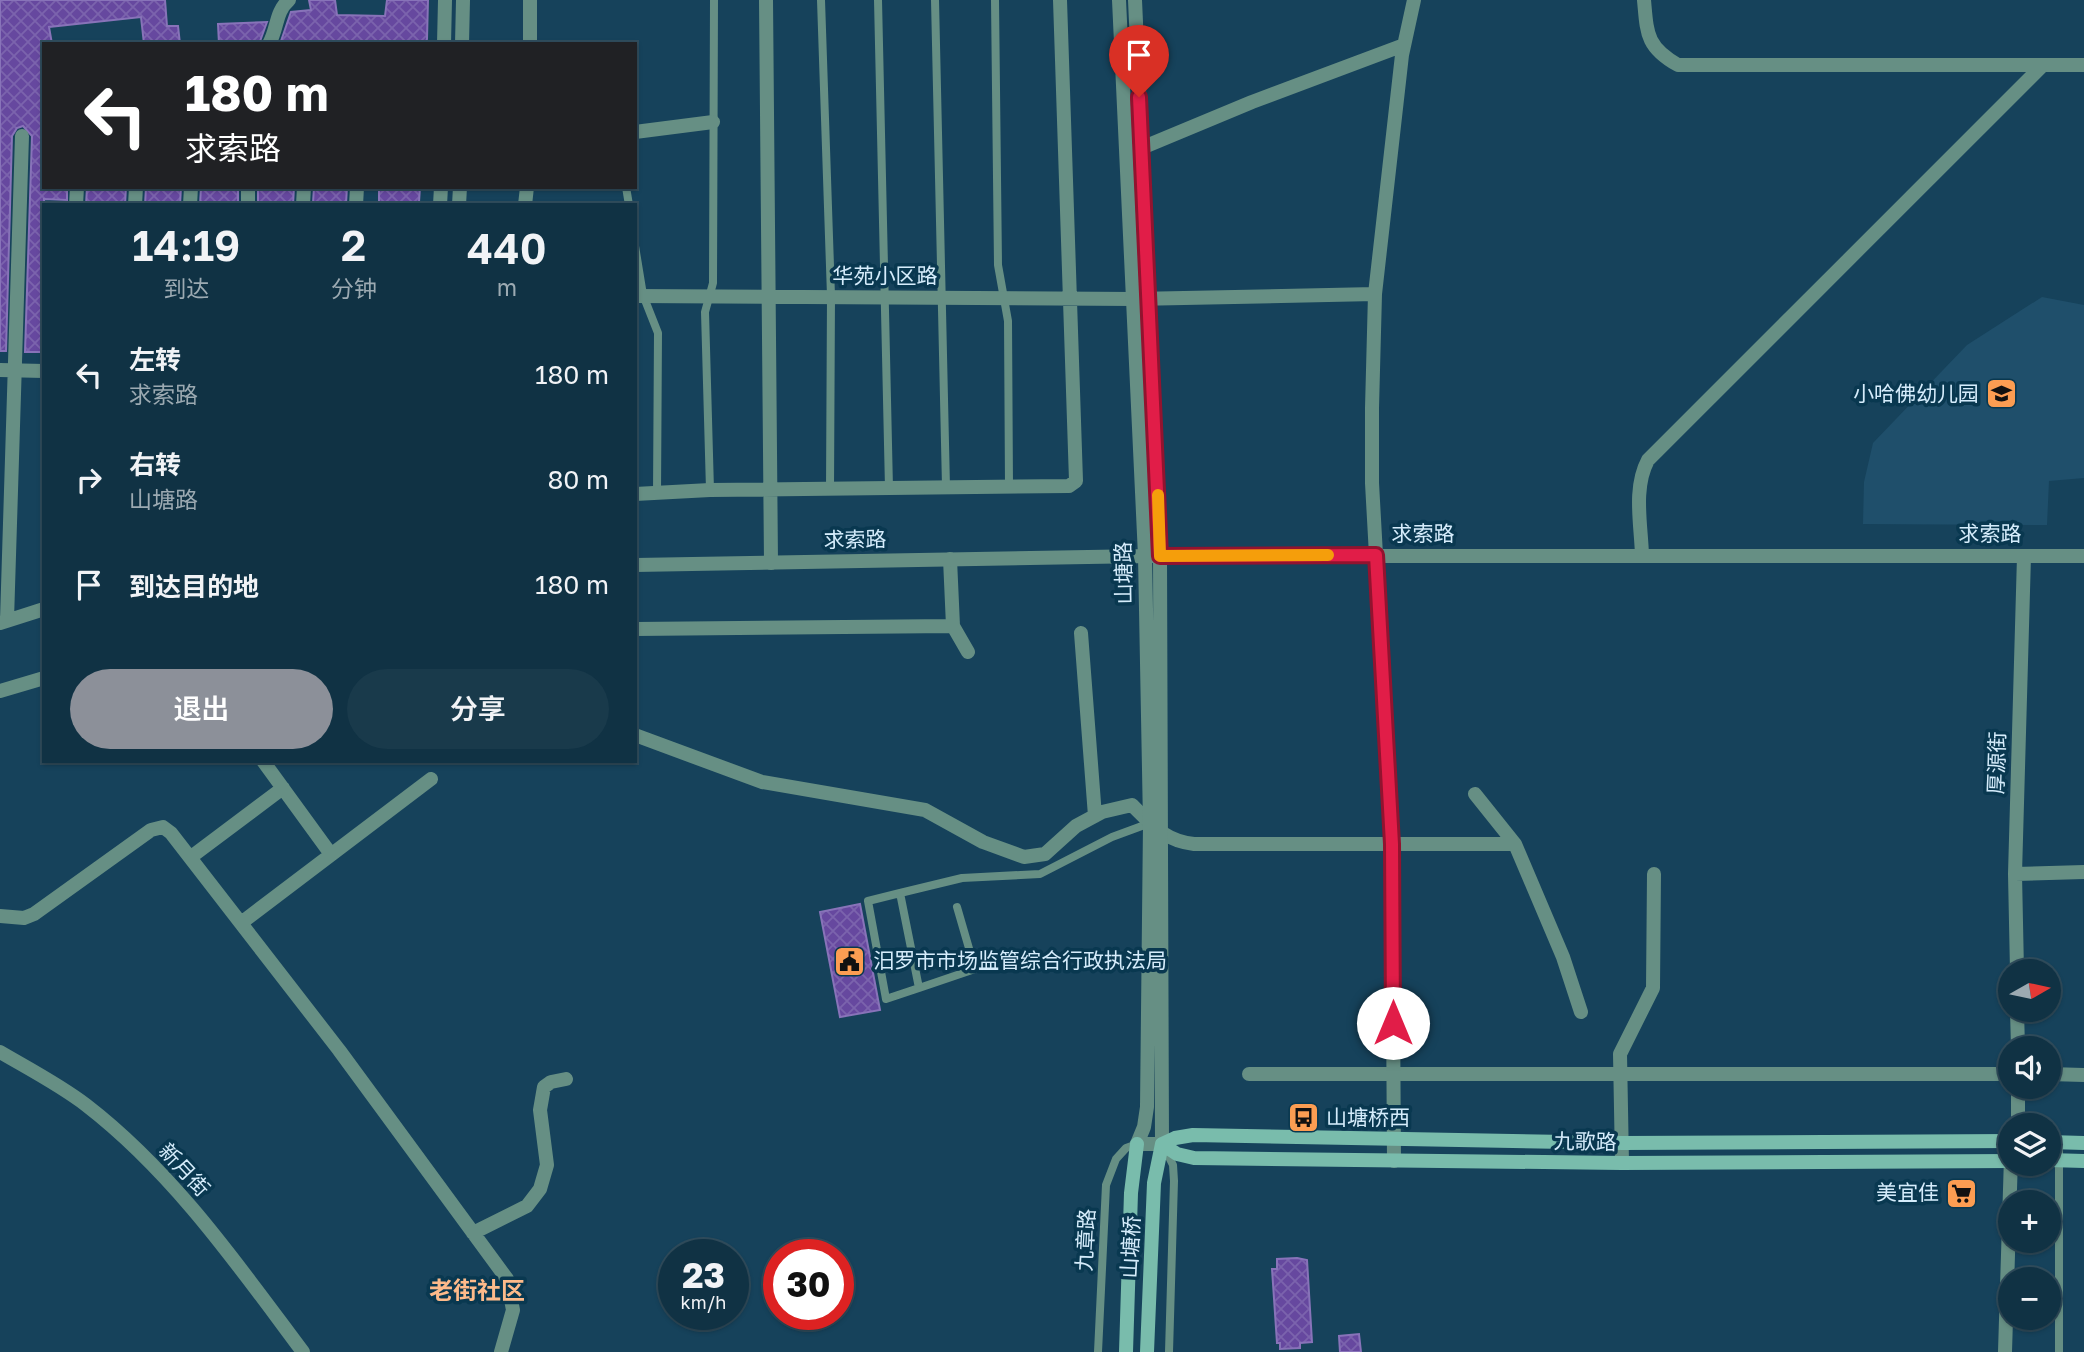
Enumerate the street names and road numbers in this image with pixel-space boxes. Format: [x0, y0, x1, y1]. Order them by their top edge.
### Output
street label: 华苑小区路 [833, 262, 938, 288]
street label: 求索路 [1392, 520, 1455, 546]
street label: 求索路 [1959, 520, 2022, 546]
street label: 求索路 [823, 525, 887, 553]
street label: 山塘路 [1109, 541, 1137, 605]
street label: 厚源街 [1982, 731, 2010, 795]
street label: 九歌路 [1553, 1127, 1617, 1155]
street label: 新月街 [154, 1137, 216, 1201]
street label: 九章路 [1070, 1208, 1100, 1272]
street label: 山塘桥 [1115, 1215, 1145, 1279]

